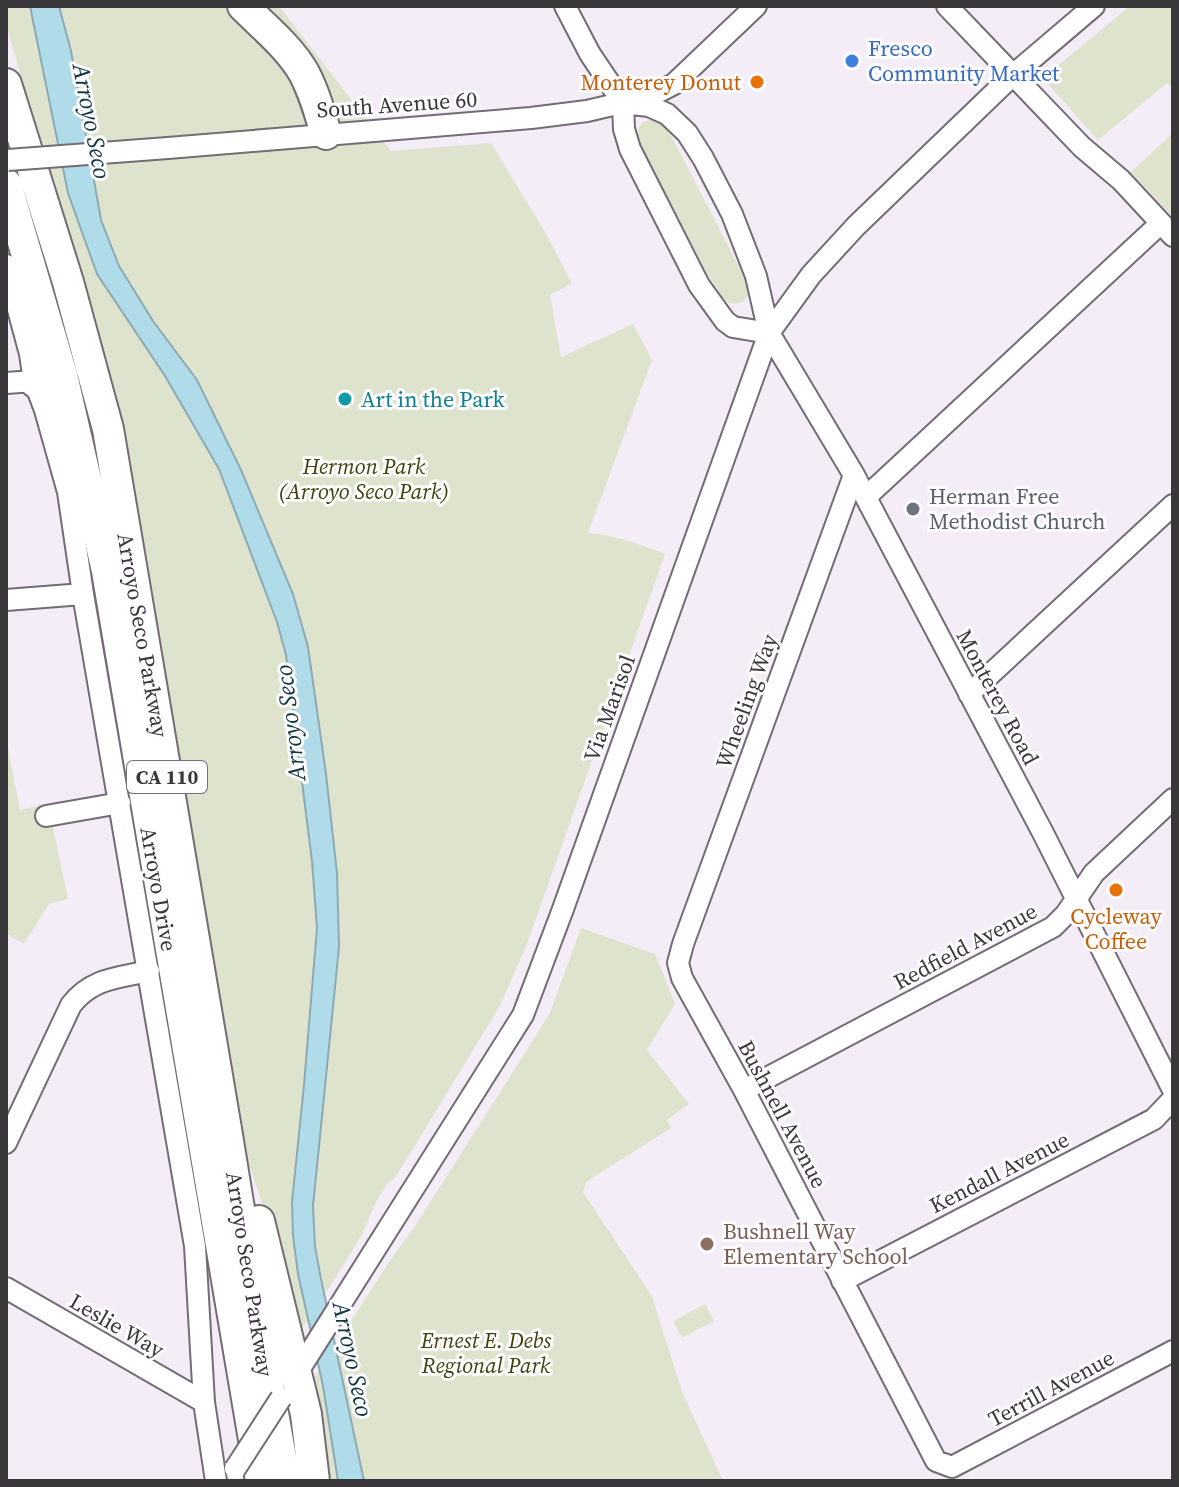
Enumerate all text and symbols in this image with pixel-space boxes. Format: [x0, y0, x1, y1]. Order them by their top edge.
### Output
place label: Fresco Community Market [868, 33, 1060, 88]
marker: Fresco Community Market [843, 52, 861, 70]
water label: Arroyo Seco [64, 58, 119, 182]
place label: Monterey Donut [581, 67, 742, 97]
marker: Monterey Donut [748, 73, 766, 91]
street label: South Avenue 60 [316, 83, 478, 125]
place label: Art in the Park [361, 384, 505, 414]
marker: Art in the Park [336, 390, 354, 408]
park label: Hermon Park (Arroyo Seco Park) [279, 451, 449, 506]
place label: Herman Free Methodist Church [929, 481, 1106, 536]
marker: Herman Free Methodist Church [904, 500, 922, 518]
street label: Arroyo Seco Parkway [110, 530, 176, 740]
street label: Monterey Road [950, 624, 1047, 770]
street label: Wheeling Way [708, 629, 784, 772]
street label: Via Marisol [576, 651, 642, 765]
water label: Arroyo Seco [266, 663, 314, 785]
road number: CA 110 [127, 761, 207, 793]
street label: Arroyo Drive [133, 824, 185, 954]
marker: Cycleway Coffee [1107, 881, 1125, 899]
street label: Redfield Avenue [888, 896, 1042, 996]
place label: Cycleway Coffee [1070, 901, 1162, 956]
street label: Bushnell Avenue [731, 1035, 835, 1193]
street label: Kendall Avenue [924, 1124, 1074, 1220]
street label: Arroyo Seco Parkway [219, 1169, 281, 1379]
place label: Bushnell Way Elementary School [723, 1216, 908, 1271]
marker: Bushnell Way Elementary School [698, 1235, 716, 1253]
street label: Leslie Way [64, 1286, 170, 1364]
water label: Arroyo Seco [324, 1296, 381, 1420]
park label: Ernest E. Debs Regional Park [420, 1325, 551, 1380]
street label: Terrill Avenue [983, 1342, 1119, 1434]

